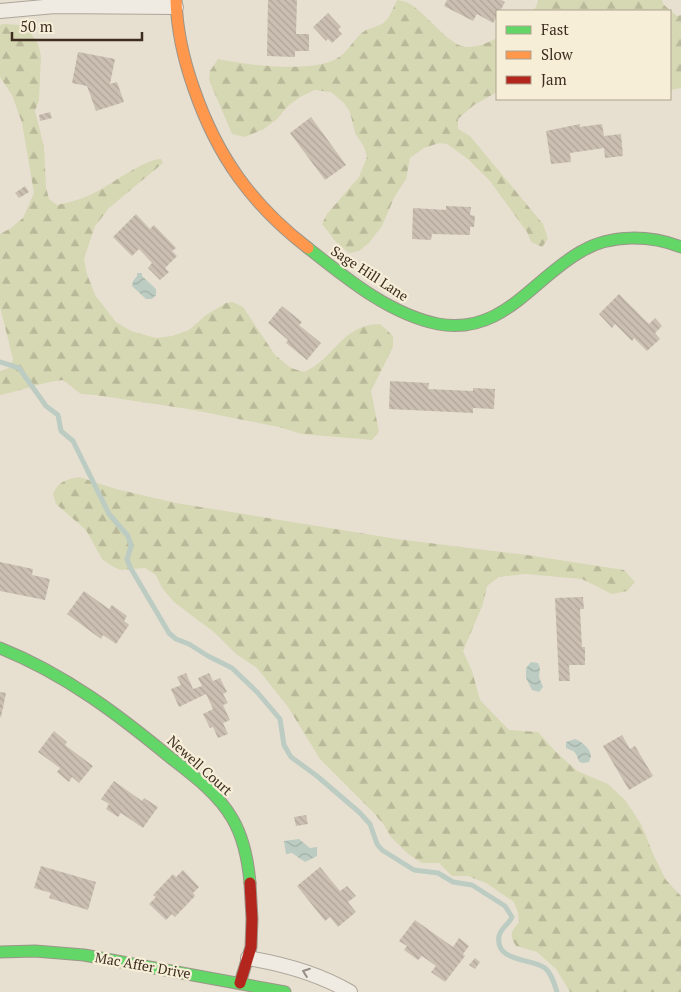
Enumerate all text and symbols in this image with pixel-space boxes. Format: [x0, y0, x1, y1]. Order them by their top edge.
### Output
scale bar [12, 10, 142, 42]
legend [496, 10, 671, 100]
text: 50 m [20, 16, 53, 36]
text: Fast [541, 19, 569, 39]
text: Slow [541, 44, 574, 64]
text: Jam [541, 69, 567, 89]
street label: Sage Hill Lane [328, 241, 412, 305]
street label: Newell Court [163, 731, 237, 800]
street label: Mac Affer Drive [94, 947, 192, 983]
one-way arrow [302, 968, 310, 978]

